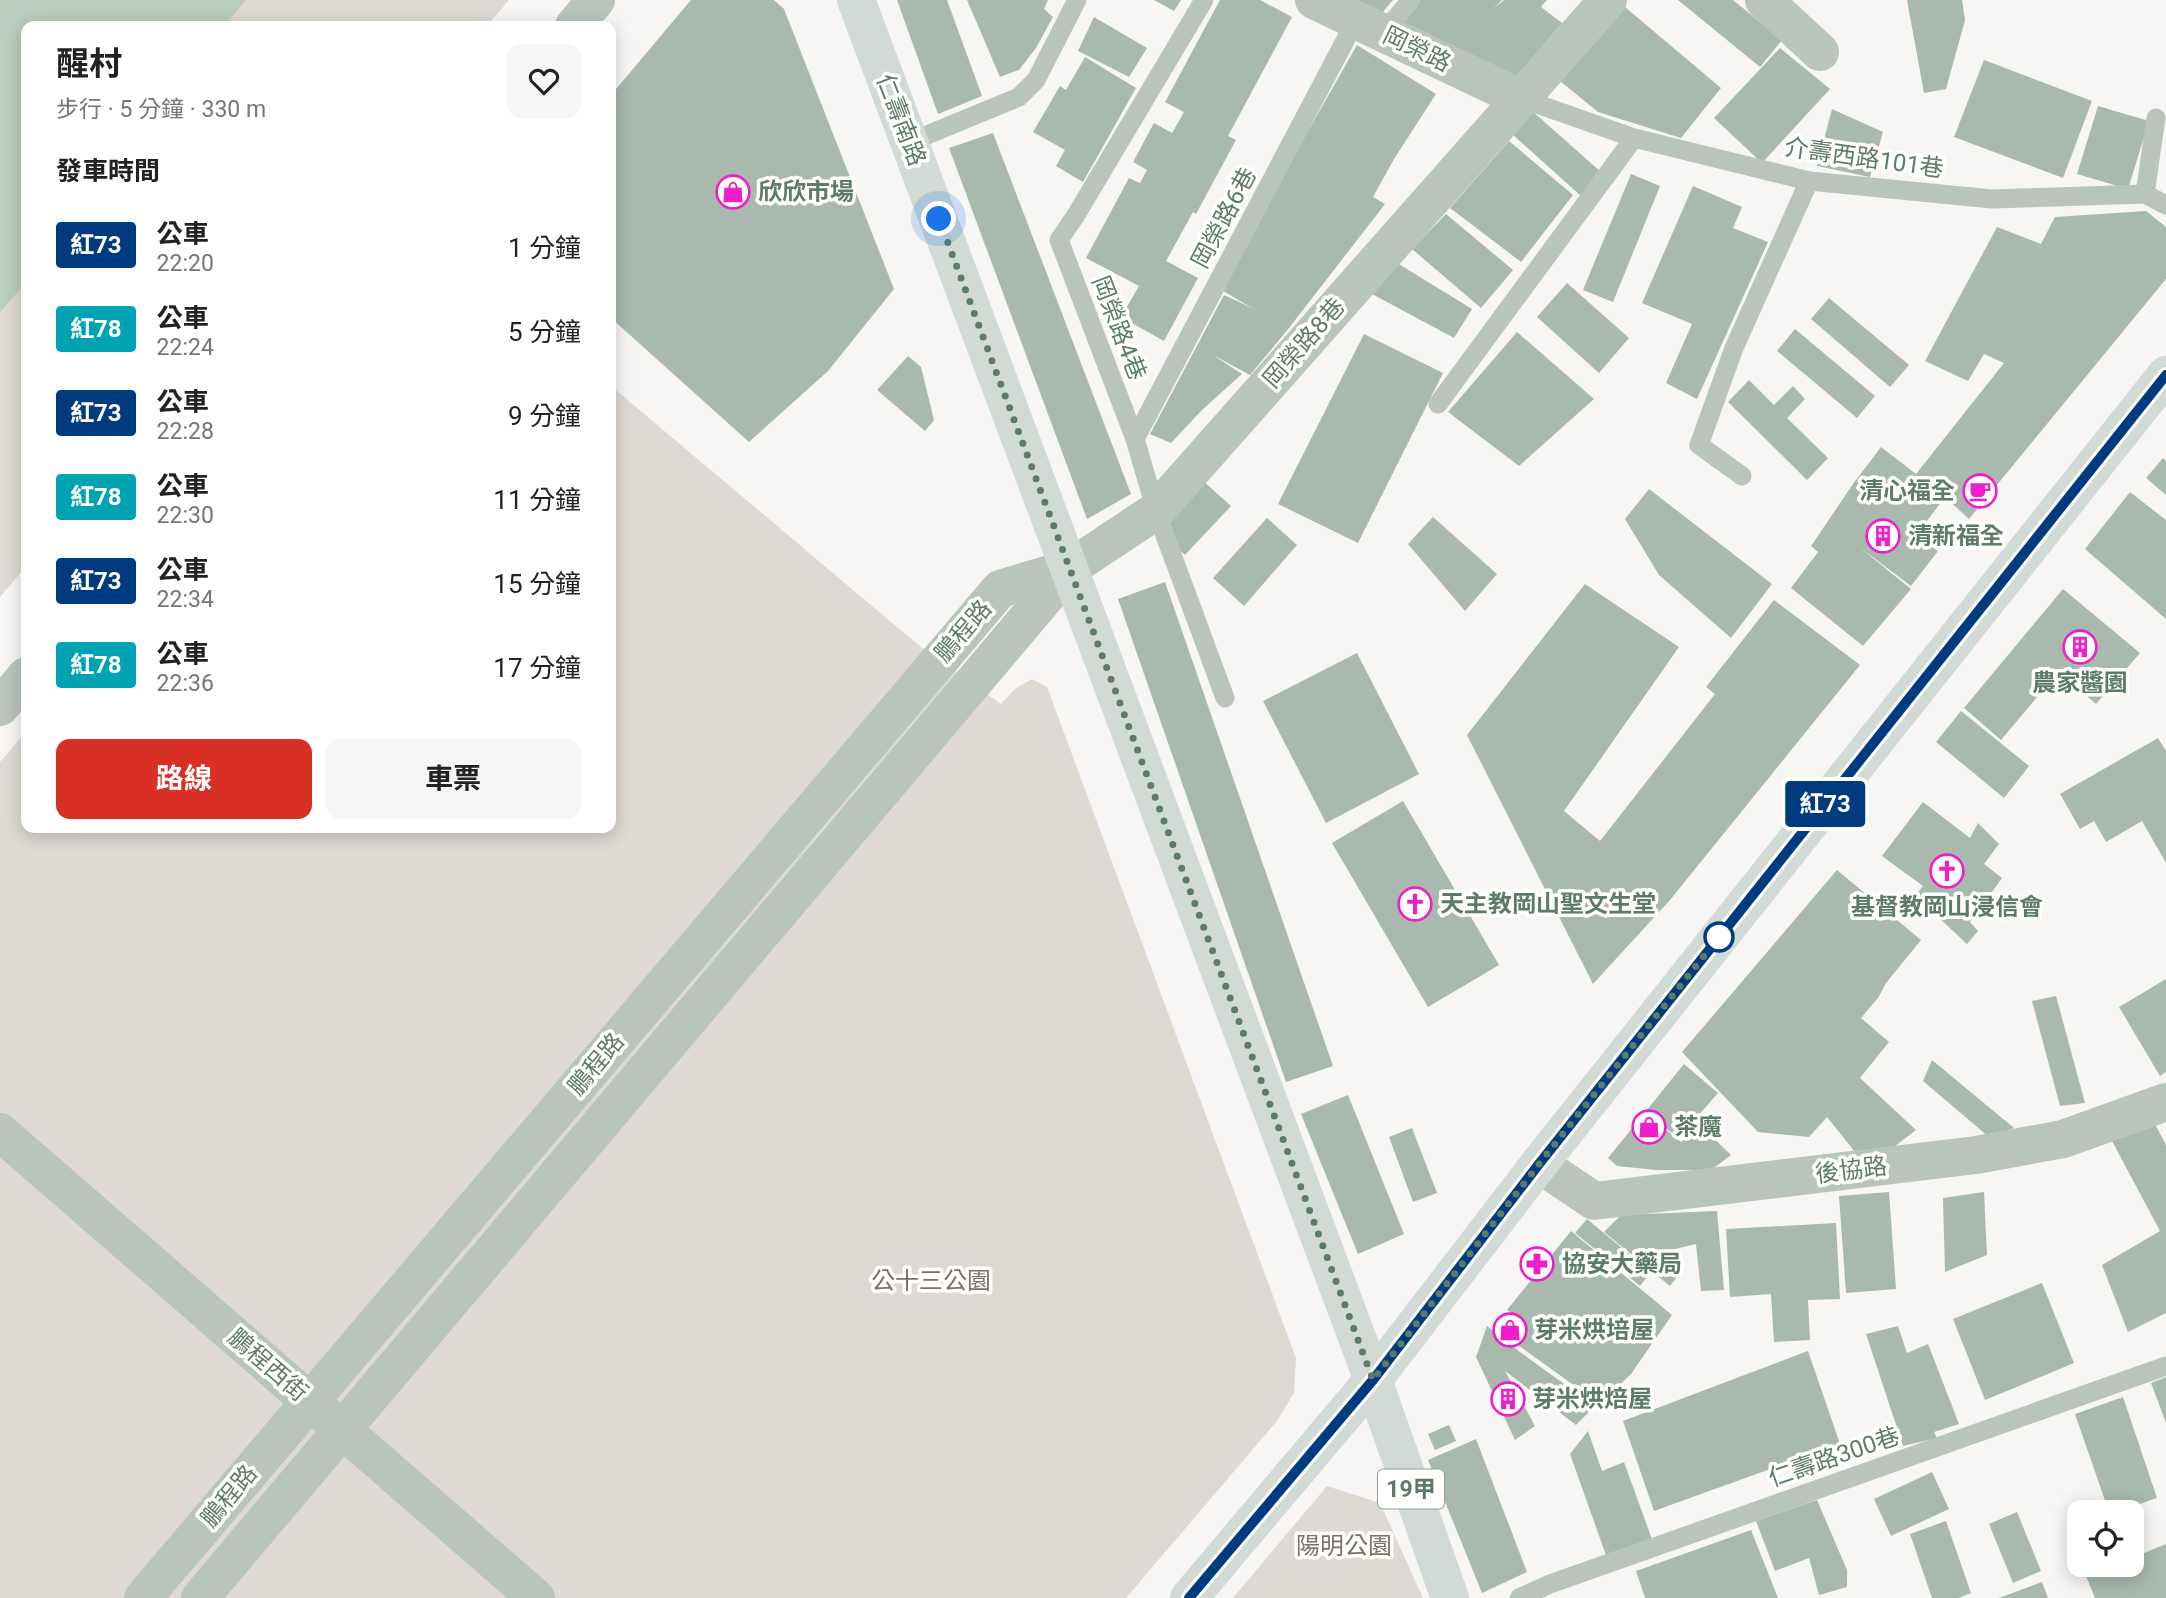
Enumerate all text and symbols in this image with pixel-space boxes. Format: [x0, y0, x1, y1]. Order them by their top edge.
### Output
street label: 岡榮路 [1379, 21, 1455, 77]
text: 醒村 [56, 44, 122, 83]
button: heart [507, 44, 581, 118]
street label: 仁壽南路 [871, 70, 931, 170]
text: 步行 · 5 分鐘 · 330 m [56, 96, 266, 123]
street label: 介壽西路101巷 [1783, 133, 1945, 183]
text: 發車時間 [56, 156, 160, 186]
street label: 岡榮路6巷 [1186, 163, 1262, 273]
shop icon: 欣欣市場 [714, 173, 752, 211]
place label: 欣欣市場 [758, 178, 854, 206]
your location [921, 201, 956, 236]
text: 公車 [157, 219, 209, 249]
text: 紅73 [70, 231, 122, 259]
text: 1 分鐘 [508, 233, 581, 263]
text: 22:20 [157, 250, 214, 277]
street label: 岡榮路4巷 [1086, 272, 1152, 384]
street label: 岡榮路8巷 [1258, 292, 1350, 394]
text: 公車 [157, 303, 209, 333]
text: 紅78 [70, 315, 122, 343]
text: 5 分鐘 [508, 317, 581, 347]
text: 22:24 [157, 334, 214, 361]
text: 公車 [157, 387, 209, 417]
text: 紅73 [70, 399, 122, 427]
text: 9 分鐘 [508, 401, 581, 431]
text: 22:28 [157, 418, 214, 445]
text: 公車 [157, 471, 209, 501]
cafe icon: 清心福全 [1961, 472, 1999, 510]
place label: 清心福全 [1859, 477, 1955, 505]
text: 紅78 [70, 483, 122, 511]
text: 11 分鐘 [493, 485, 581, 515]
text: 22:30 [157, 502, 214, 529]
building icon: 清新福全 [1864, 517, 1902, 555]
place label: 清新福全 [1908, 522, 2004, 550]
text: 公車 [157, 555, 209, 585]
text: 紅73 [70, 567, 122, 595]
text: 15 分鐘 [493, 569, 581, 599]
text: 22:34 [157, 586, 214, 613]
street label: 鵬程路 [929, 595, 997, 667]
building icon: 農家醬園 [2061, 628, 2099, 666]
text: 公車 [157, 639, 209, 669]
text: 紅78 [70, 651, 122, 679]
text: 17 分鐘 [493, 653, 581, 683]
place label: 農家醬園 [2032, 669, 2128, 697]
text: 22:36 [157, 670, 214, 697]
button: 路線 [56, 739, 312, 819]
button: 車票 [326, 739, 581, 819]
line badge: 紅73 [1785, 781, 1865, 827]
text: 紅73 [1799, 790, 1851, 818]
church icon: 基督教岡山浸信會 [1928, 852, 1966, 890]
church icon: 天主教岡山聖文生堂 [1396, 885, 1434, 923]
place label: 天主教岡山聖文生堂 [1440, 890, 1656, 918]
place label: 基督教岡山浸信會 [1851, 893, 2043, 921]
unlabelled marker [1704, 922, 1734, 952]
street label: 鵬程路 [562, 1027, 630, 1101]
shop icon: 茶魔 [1630, 1108, 1668, 1146]
place label: 茶魔 [1674, 1113, 1722, 1141]
street label: 後協路 [1814, 1152, 1888, 1188]
pharmacy icon: 協安大藥局 [1518, 1245, 1556, 1283]
place label: 協安大藥局 [1562, 1250, 1682, 1278]
park label: 公十三公園 [871, 1267, 991, 1295]
shop icon: 芽米烘培屋 [1491, 1311, 1529, 1349]
place label: 芽米烘培屋 [1534, 1316, 1654, 1344]
street label: 鵬程西街 [223, 1323, 313, 1407]
building icon: 芽米烘焙屋 [1489, 1380, 1527, 1418]
place label: 芽米烘焙屋 [1532, 1385, 1652, 1413]
street label: 仁壽路300巷 [1765, 1422, 1903, 1492]
street label: 鵬程路 [195, 1459, 263, 1533]
road number: 19甲 [1378, 1470, 1444, 1508]
map controls [2067, 1500, 2144, 1577]
button: locate [2067, 1500, 2144, 1577]
park label: 陽明公園 [1296, 1532, 1392, 1560]

